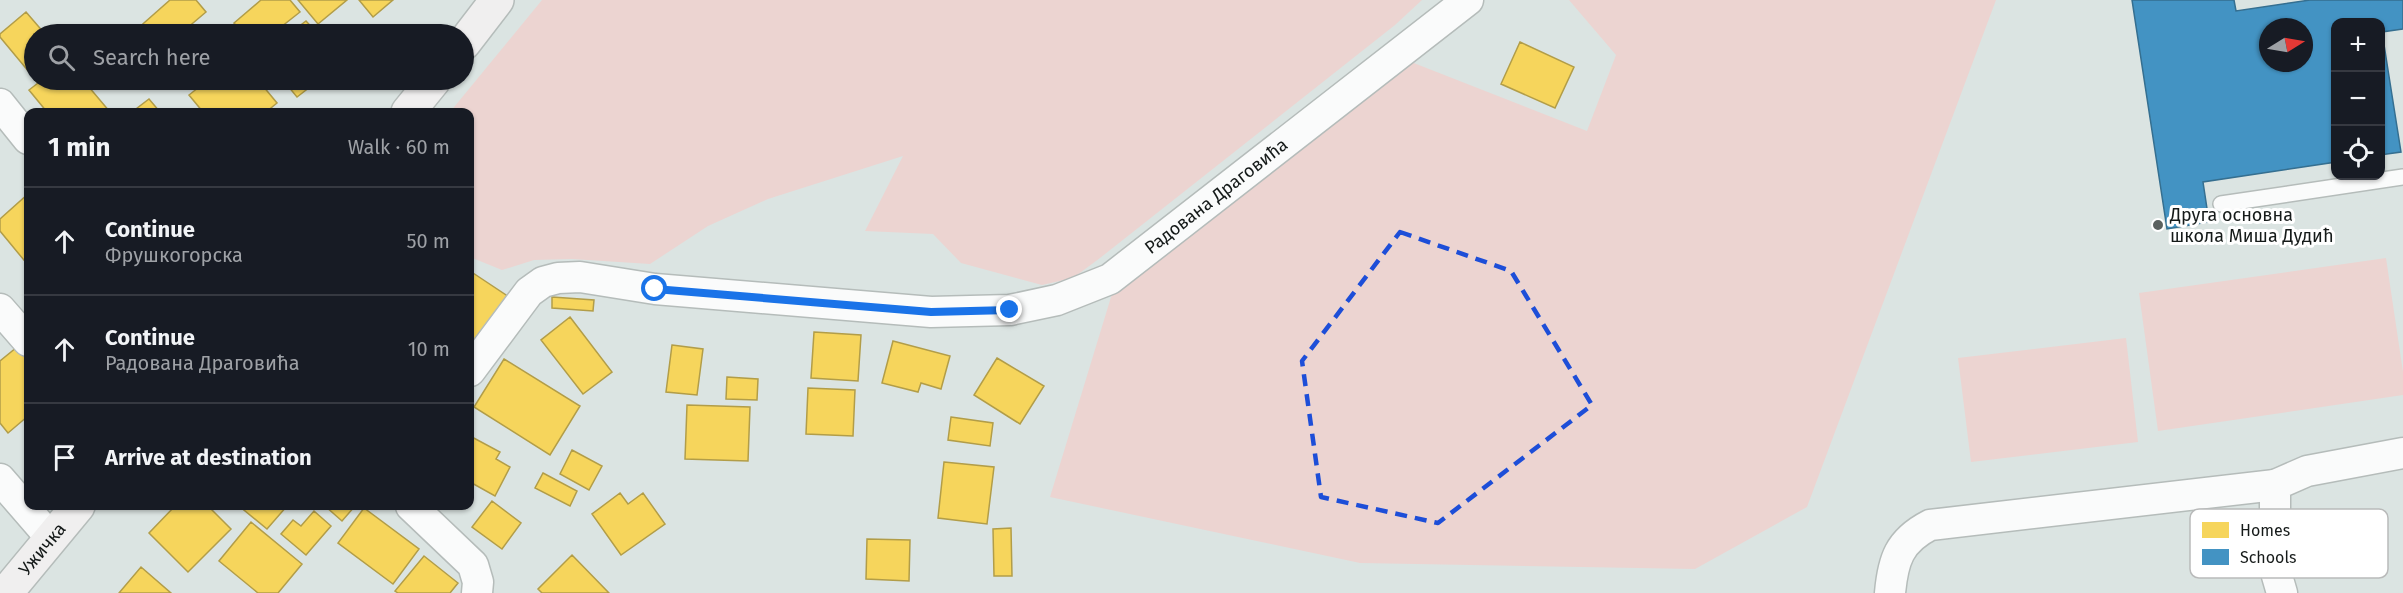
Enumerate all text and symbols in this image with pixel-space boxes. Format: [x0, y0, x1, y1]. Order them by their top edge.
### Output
north arrow [2259, 18, 2313, 72]
map controls [2331, 18, 2385, 180]
button: + [2331, 18, 2385, 72]
search box [24, 24, 474, 90]
icon: search [45, 41, 78, 74]
text: Search here [93, 44, 211, 71]
button: − [2331, 72, 2385, 126]
button: locate [2331, 126, 2385, 180]
text: 1 min [48, 132, 111, 163]
street label: Радована Драговића [1140, 134, 1292, 259]
text: Walk · 60 m [348, 135, 450, 159]
place label: Друга основна школа Миша Дудић [2169, 204, 2334, 247]
text: Continue [105, 216, 195, 243]
marker: Друга основна школа Миша Дудић [2151, 218, 2165, 232]
icon: ahead [48, 225, 81, 258]
text: 50 m [406, 229, 450, 253]
text: Фрушкогорска [105, 243, 243, 267]
route start [641, 275, 667, 301]
route end [996, 296, 1022, 322]
text: Continue [105, 324, 195, 351]
icon: ahead [48, 333, 81, 366]
text: 10 m [408, 337, 450, 361]
text: Радована Драговића [105, 351, 300, 375]
icon: arrive [48, 441, 81, 474]
text: Arrive at destination [105, 444, 312, 471]
legend [2190, 509, 2388, 578]
street label: Ужичка [14, 518, 71, 580]
text: Homes [2240, 521, 2290, 540]
text: Schools [2240, 548, 2297, 567]

